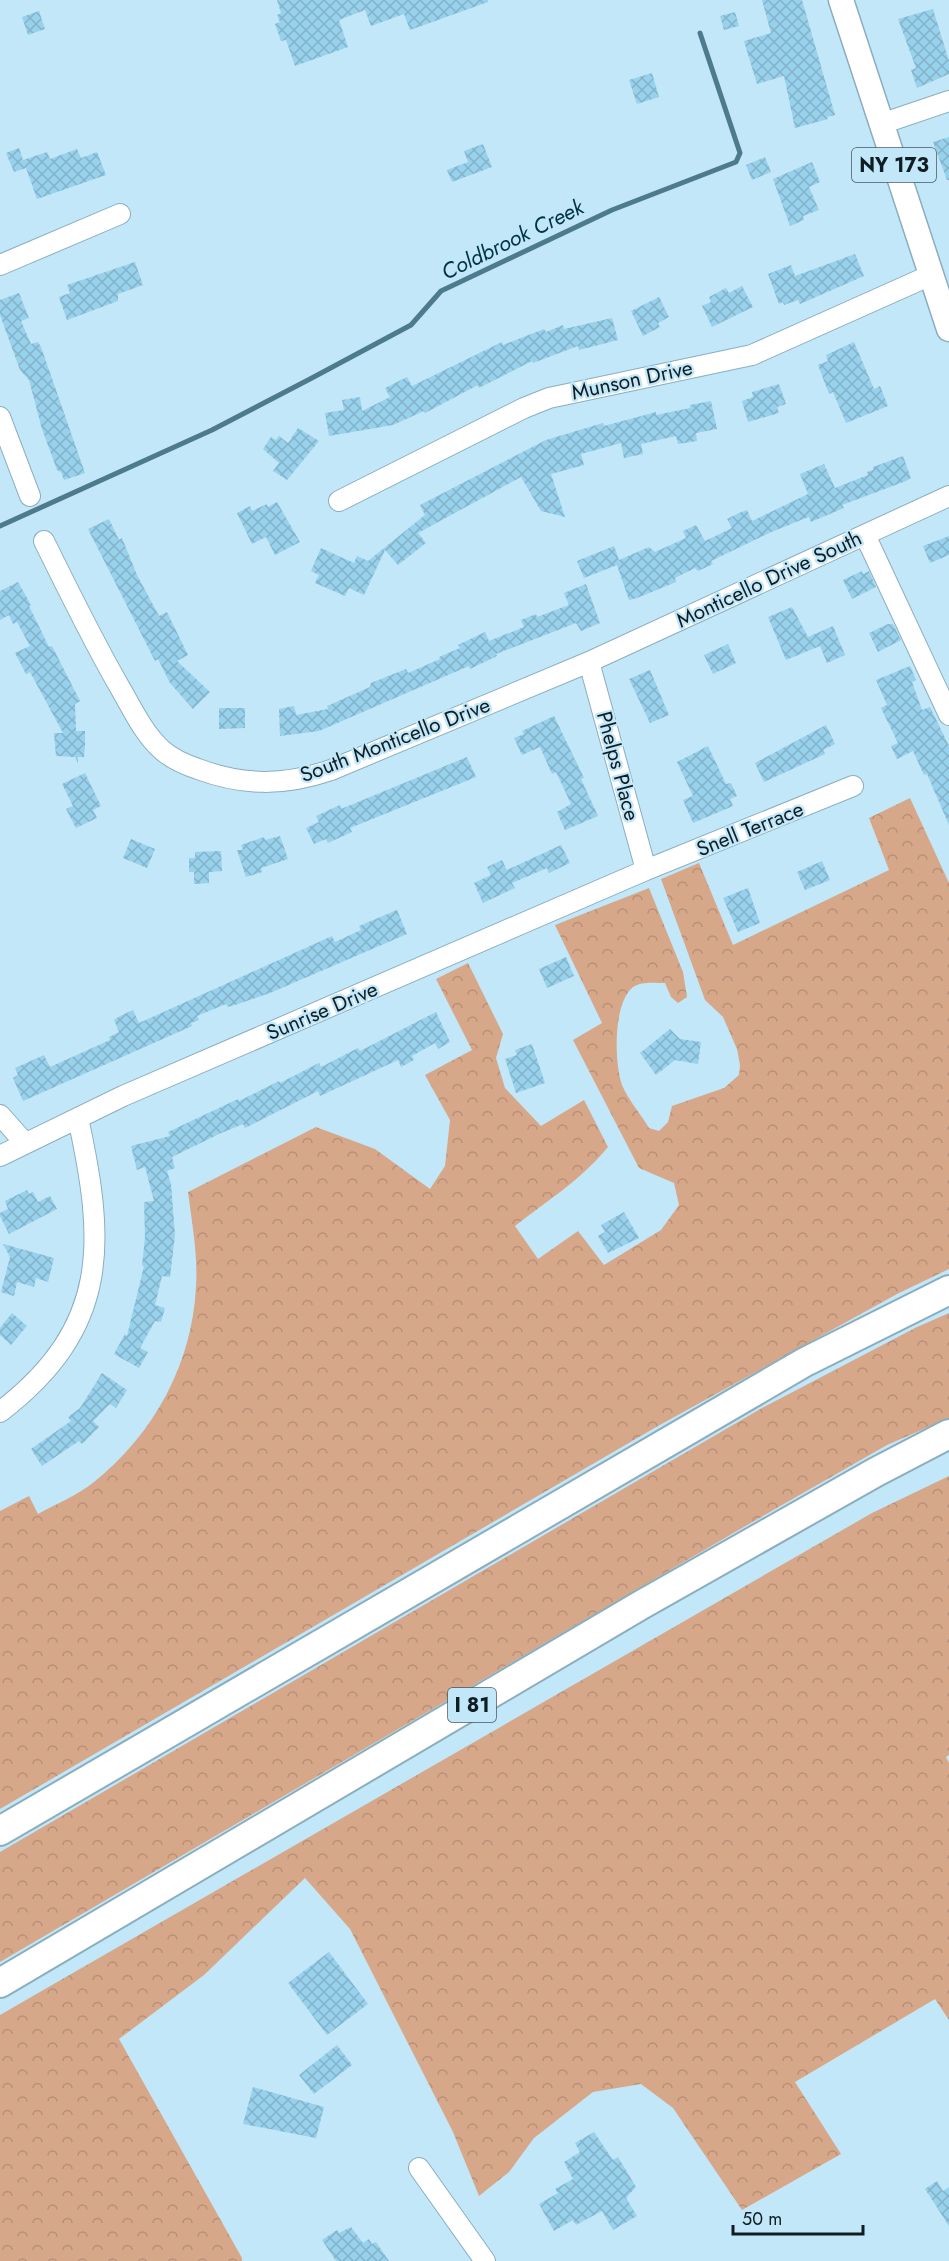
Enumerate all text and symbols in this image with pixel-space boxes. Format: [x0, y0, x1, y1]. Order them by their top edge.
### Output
road number: NY 173 [852, 148, 936, 182]
water label: Coldbrook Creek [435, 190, 590, 287]
street label: Munson Drive [569, 353, 695, 407]
street label: Monticello Drive South [671, 523, 867, 635]
street label: South Monticello Drive [296, 690, 495, 790]
street label: Phelps Place [589, 708, 647, 824]
street label: Snell Terrace [692, 794, 808, 864]
street label: Sunrise Drive [262, 974, 383, 1048]
road number: I 81 [448, 1688, 496, 1722]
scale bar [733, 2198, 864, 2236]
text: 50 m [742, 2206, 782, 2232]

